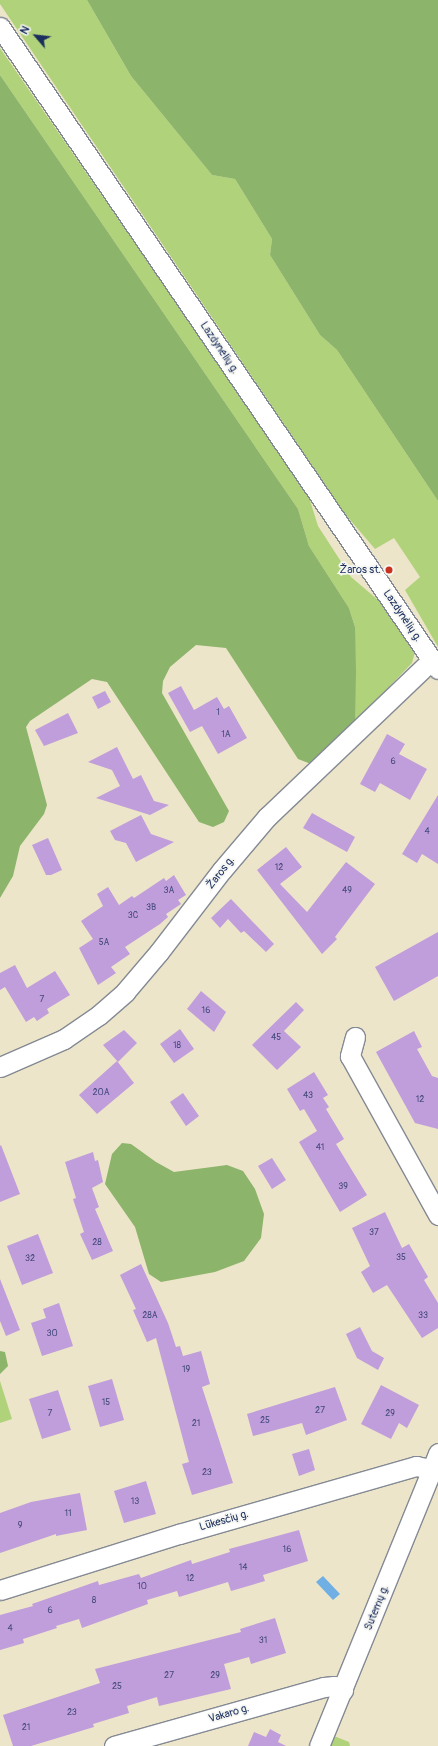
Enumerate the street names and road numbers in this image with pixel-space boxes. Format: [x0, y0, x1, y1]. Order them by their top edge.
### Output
street label: Lazdynėlių g. [197, 320, 241, 376]
street label: Lazdynėlių g. [380, 588, 424, 644]
street label: Žaros g. [204, 854, 238, 892]
street label: Lūkesčių g. [198, 1508, 250, 1534]
street label: Sutemų g. [362, 1584, 392, 1632]
street label: Vakaro g. [207, 1702, 251, 1726]

